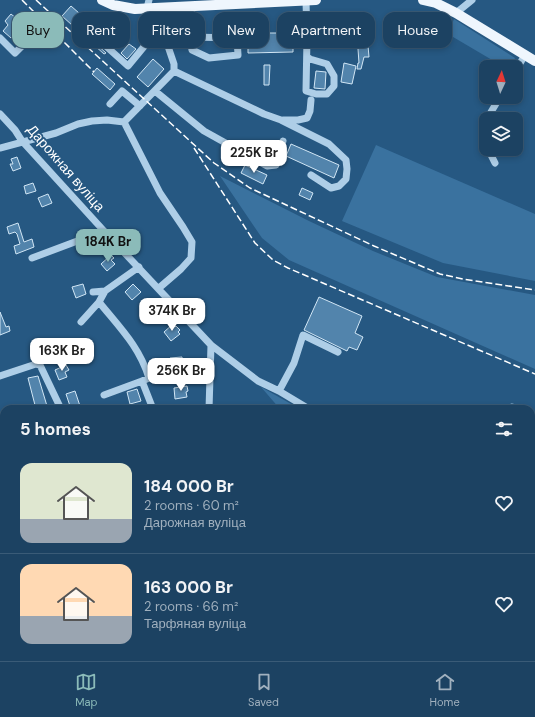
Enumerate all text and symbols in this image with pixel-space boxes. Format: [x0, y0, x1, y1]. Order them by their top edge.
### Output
chip: Buy [12, 12, 64, 48]
chip: Rent [72, 12, 130, 48]
chip: Filters [138, 12, 205, 48]
chip: New [213, 12, 269, 48]
chip: Apartment [277, 12, 375, 48]
chip: House [383, 12, 452, 48]
north arrow [479, 60, 523, 104]
map controls [479, 60, 523, 156]
button: layers [479, 112, 523, 156]
street label: Дарожная вуліца [23, 121, 109, 215]
pin: 225K Br [217, 140, 291, 174]
text: 225K Br [230, 144, 278, 161]
pin: 184K Br [71, 229, 145, 263]
text: 184K Br [85, 233, 131, 250]
pin: 374K Br [135, 298, 209, 332]
text: 374K Br [148, 302, 196, 319]
pin: 163K Br [25, 338, 99, 372]
text: 163K Br [39, 342, 85, 359]
pin: 256K Br [144, 358, 218, 392]
text: 256K Br [157, 362, 205, 379]
text: 5 homes [20, 418, 91, 440]
icon: filters [493, 418, 515, 440]
text: 184 000 Br [144, 475, 234, 497]
icon: home [52, 479, 100, 527]
icon: heart [493, 492, 515, 514]
text: 2 rooms · 60 m² [144, 497, 239, 514]
text: Дарожная вуліца [144, 514, 246, 531]
text: 163 000 Br [144, 576, 233, 598]
icon: home [52, 580, 100, 628]
icon: heart [493, 593, 515, 615]
text: 2 rooms · 66 m² [144, 598, 238, 615]
text: Тарфяная вуліца [144, 615, 246, 632]
tab: Map [75, 671, 97, 709]
tab: Saved [248, 671, 279, 709]
tab: Home [430, 671, 460, 709]

